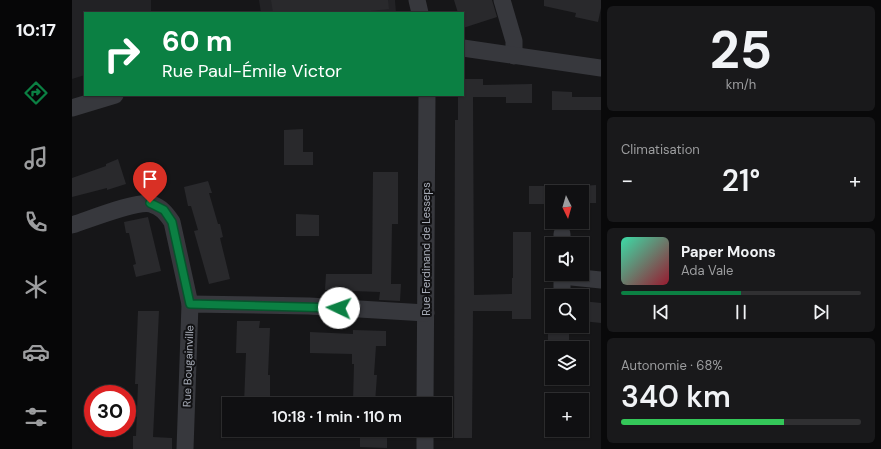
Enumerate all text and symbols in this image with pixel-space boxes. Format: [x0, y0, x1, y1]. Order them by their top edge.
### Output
text: 25 [710, 16, 772, 84]
text: 10:17 [16, 18, 56, 42]
text: 60 m [162, 23, 232, 60]
icon: right [96, 28, 148, 80]
text: Rue Paul-Émile Victor [162, 59, 342, 83]
text: km/h [726, 76, 756, 93]
icon: directions [22, 79, 50, 107]
text: Climatisation [621, 141, 700, 158]
icon: music [22, 144, 50, 172]
text: 21° [722, 161, 760, 200]
pin [133, 162, 167, 203]
text: − [621, 166, 633, 195]
text: + [849, 166, 861, 195]
icon: arrive [139, 168, 161, 190]
street label: Rue Ferdinand de Lesseps [419, 182, 433, 316]
north arrow [545, 185, 589, 229]
map controls [545, 185, 589, 437]
icon: phone [22, 208, 50, 236]
button: sound [545, 237, 589, 281]
text: Paper Moons [681, 242, 776, 262]
text: Ada Vale [681, 262, 733, 279]
icon: climate [22, 273, 50, 301]
position arrow [318, 287, 360, 329]
button: search [545, 289, 589, 333]
icon: previous [650, 301, 672, 323]
icon: pause [730, 301, 752, 323]
icon: next [810, 301, 832, 323]
street label: Rue Bougainville [180, 325, 196, 407]
icon: car [22, 338, 50, 366]
button: layers [545, 341, 589, 385]
text: Autonomie · 68% [621, 357, 723, 374]
text: 340 km [621, 377, 731, 416]
speed limit sign: 30 [84, 385, 136, 437]
button: + [545, 393, 589, 437]
icon: filters [22, 403, 50, 431]
text: 10:18 · 1 min · 110 m [272, 407, 402, 427]

